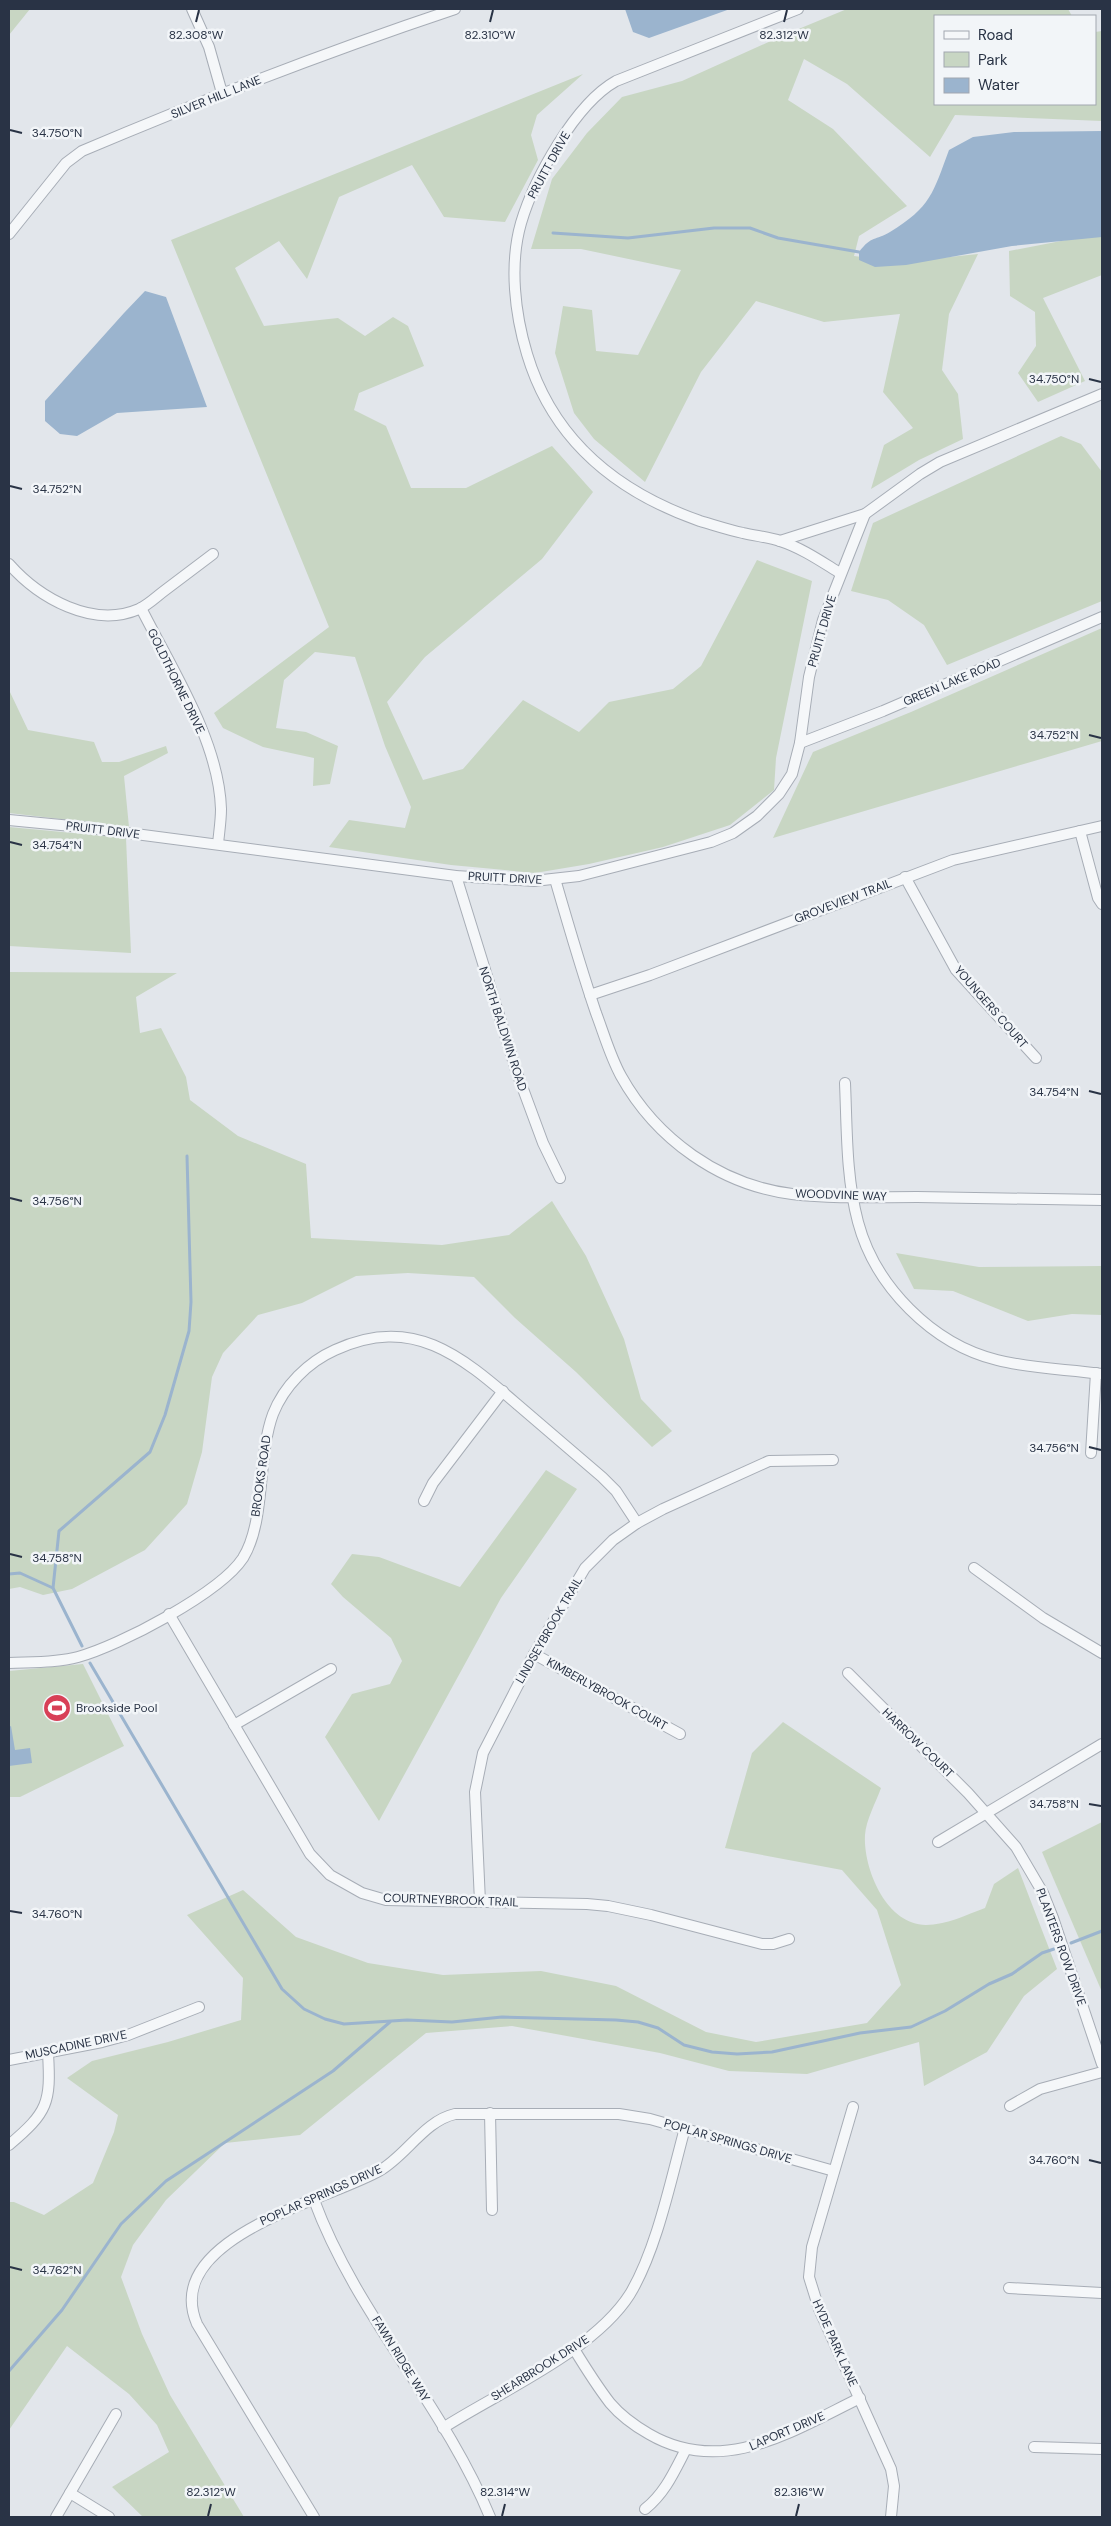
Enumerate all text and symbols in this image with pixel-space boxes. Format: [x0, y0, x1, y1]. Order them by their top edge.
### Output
legend [934, 15, 1096, 105]
text: Road [978, 25, 1013, 45]
text: 82.308°W [169, 27, 224, 43]
text: 82.310°W [465, 27, 516, 43]
text: 82.312°W [759, 27, 809, 43]
text: Park [978, 50, 1008, 70]
street label: SILVER HILL LANE [169, 72, 264, 122]
text: Water [978, 75, 1020, 95]
text: 34.750°N [32, 125, 82, 141]
street label: PRUITT DRIVE [524, 128, 574, 201]
text: 34.750°N [1029, 371, 1079, 387]
text: 34.752°N [33, 481, 81, 497]
street label: PRUITT DRIVE [804, 593, 840, 669]
street label: GOLDTHORNE DRIVE [144, 626, 209, 736]
street label: GREEN LAKE ROAD [901, 654, 1003, 710]
text: 34.752°N [1030, 727, 1078, 743]
street label: PRUITT DRIVE [65, 818, 141, 843]
text: 34.754°N [32, 837, 82, 853]
street label: PRUITT DRIVE [467, 868, 543, 888]
street label: GROVEVIEW TRAIL [792, 875, 894, 927]
street label: YOUNGERS COURT [951, 962, 1032, 1052]
street label: NORTH BALDWIN ROAD [475, 965, 531, 1093]
text: 34.754°N [1029, 1084, 1079, 1100]
street label: WOODVINE WAY [795, 1185, 887, 1205]
text: 34.756°N [32, 1193, 82, 1209]
street label: BROOKS ROAD [247, 1434, 275, 1518]
text: 34.756°N [1029, 1440, 1079, 1456]
text: 34.758°N [32, 1550, 82, 1566]
street label: LINDSEYBROOK TRAIL [512, 1574, 586, 1686]
street label: KIMBERLYBROOK COURT [544, 1654, 671, 1734]
sports icon: Brookside Pool [42, 1693, 72, 1723]
place label: Brookside Pool [76, 1700, 157, 1716]
street label: HARROW COURT [879, 1705, 957, 1782]
text: 34.758°N [1029, 1796, 1079, 1812]
street label: PLANTERS ROW DRIVE [1032, 1886, 1090, 2008]
street label: COURTNEYBROOK TRAIL [383, 1890, 519, 1910]
text: 34.760°N [32, 1906, 82, 1922]
street label: MUSCADINE DRIVE [24, 2026, 129, 2064]
street label: POPLAR SPRINGS DRIVE [662, 2115, 794, 2167]
text: 34.760°N [1029, 2152, 1079, 2168]
street label: POPLAR SPRINGS DRIVE [257, 2161, 385, 2229]
text: 34.762°N [32, 2262, 82, 2278]
street label: HYDE PARK LANE [809, 2297, 861, 2389]
street label: FAWN RIDGE WAY [368, 2313, 434, 2405]
street label: SHEARBROOK DRIVE [488, 2331, 592, 2405]
street label: LAPORT DRIVE [747, 2408, 827, 2454]
text: 82.312°W [186, 2484, 236, 2500]
text: 82.314°W [480, 2484, 530, 2500]
text: 82.316°W [774, 2484, 825, 2500]

